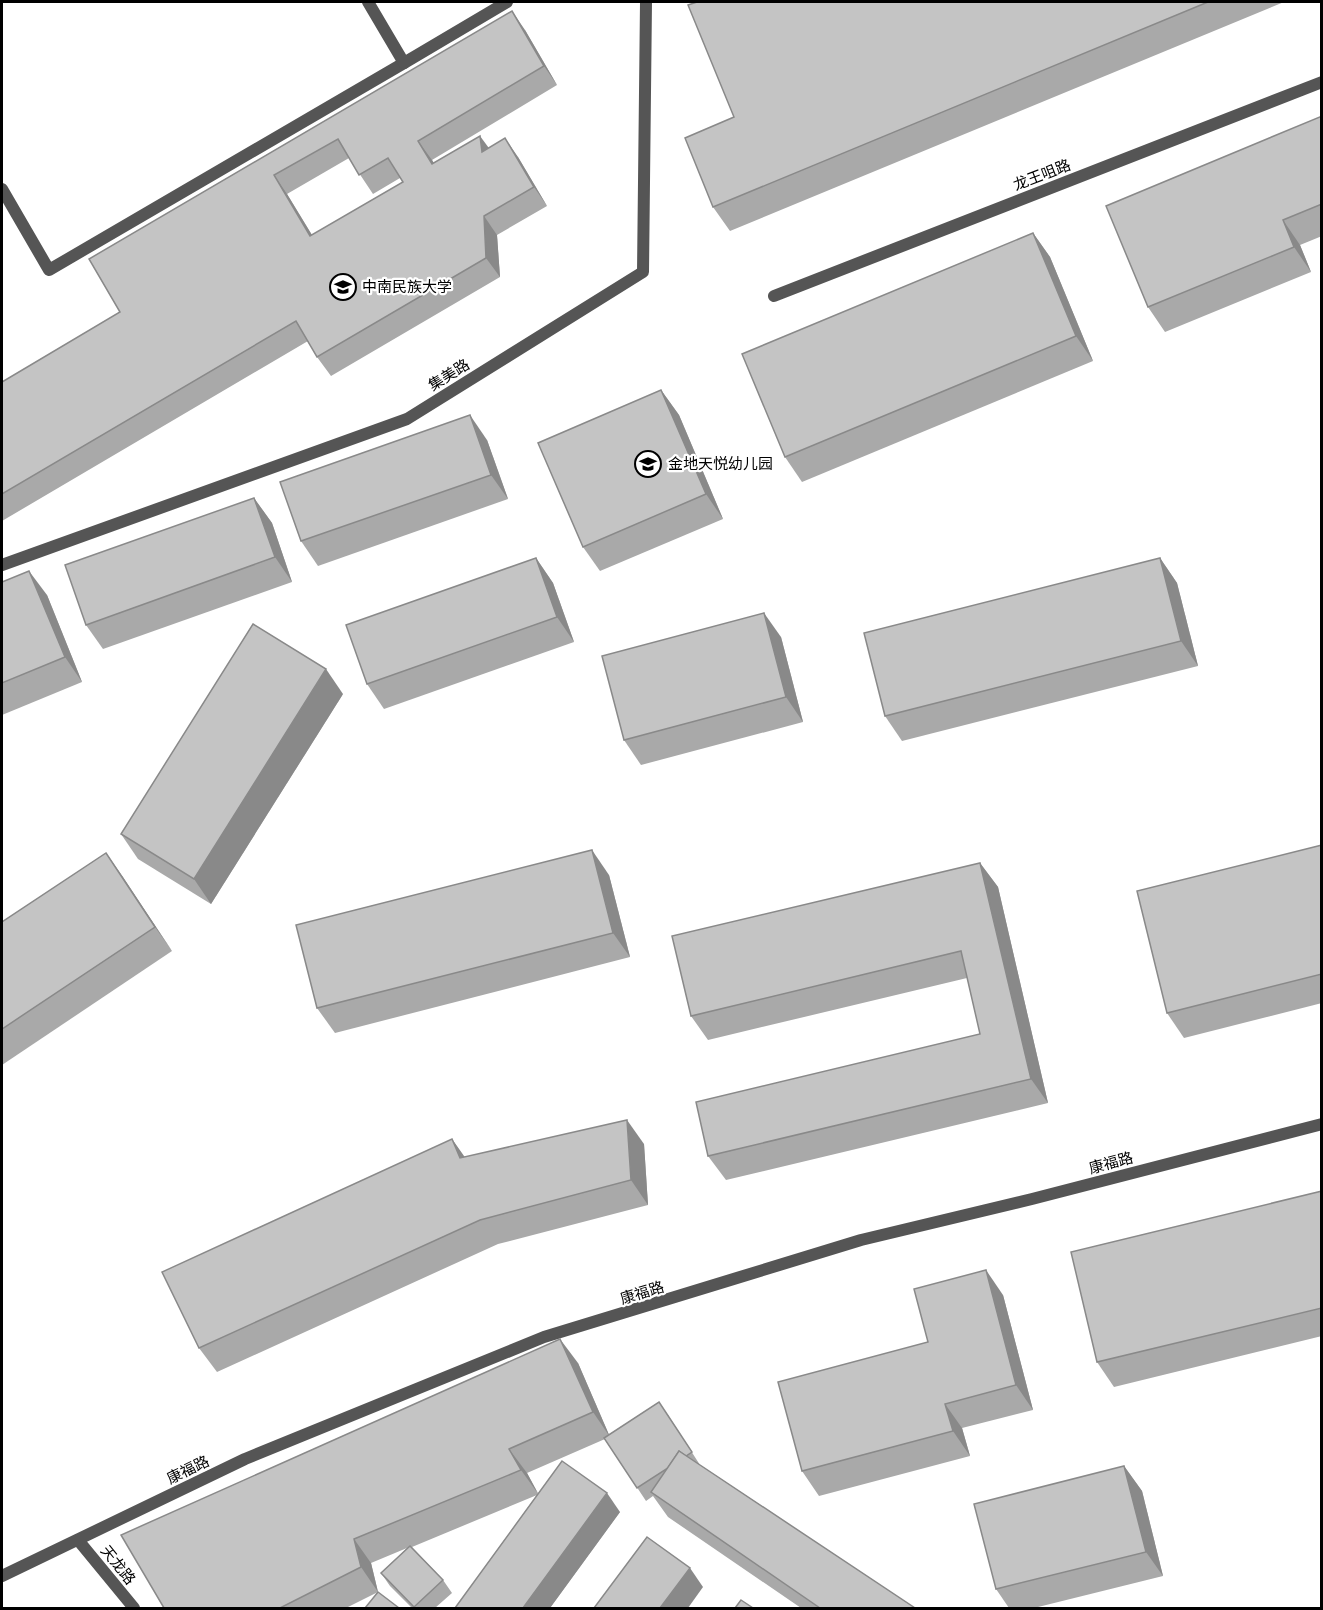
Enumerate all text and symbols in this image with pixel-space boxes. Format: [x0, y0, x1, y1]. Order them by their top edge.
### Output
street label: 龙王咀路 [1010, 155, 1073, 193]
school or university icon: 中南民族大学 [328, 272, 358, 302]
place label: 中南民族大学 [362, 277, 452, 295]
street label: 集美路 [425, 355, 472, 394]
school or university icon: 金地天悦幼儿园 [633, 449, 663, 479]
place label: 金地天悦幼儿园 [668, 454, 773, 472]
street label: 康福路 [1087, 1148, 1135, 1177]
street label: 康福路 [618, 1277, 666, 1307]
street label: 康福路 [163, 1451, 212, 1487]
street label: 天龙路 [98, 1541, 140, 1588]

